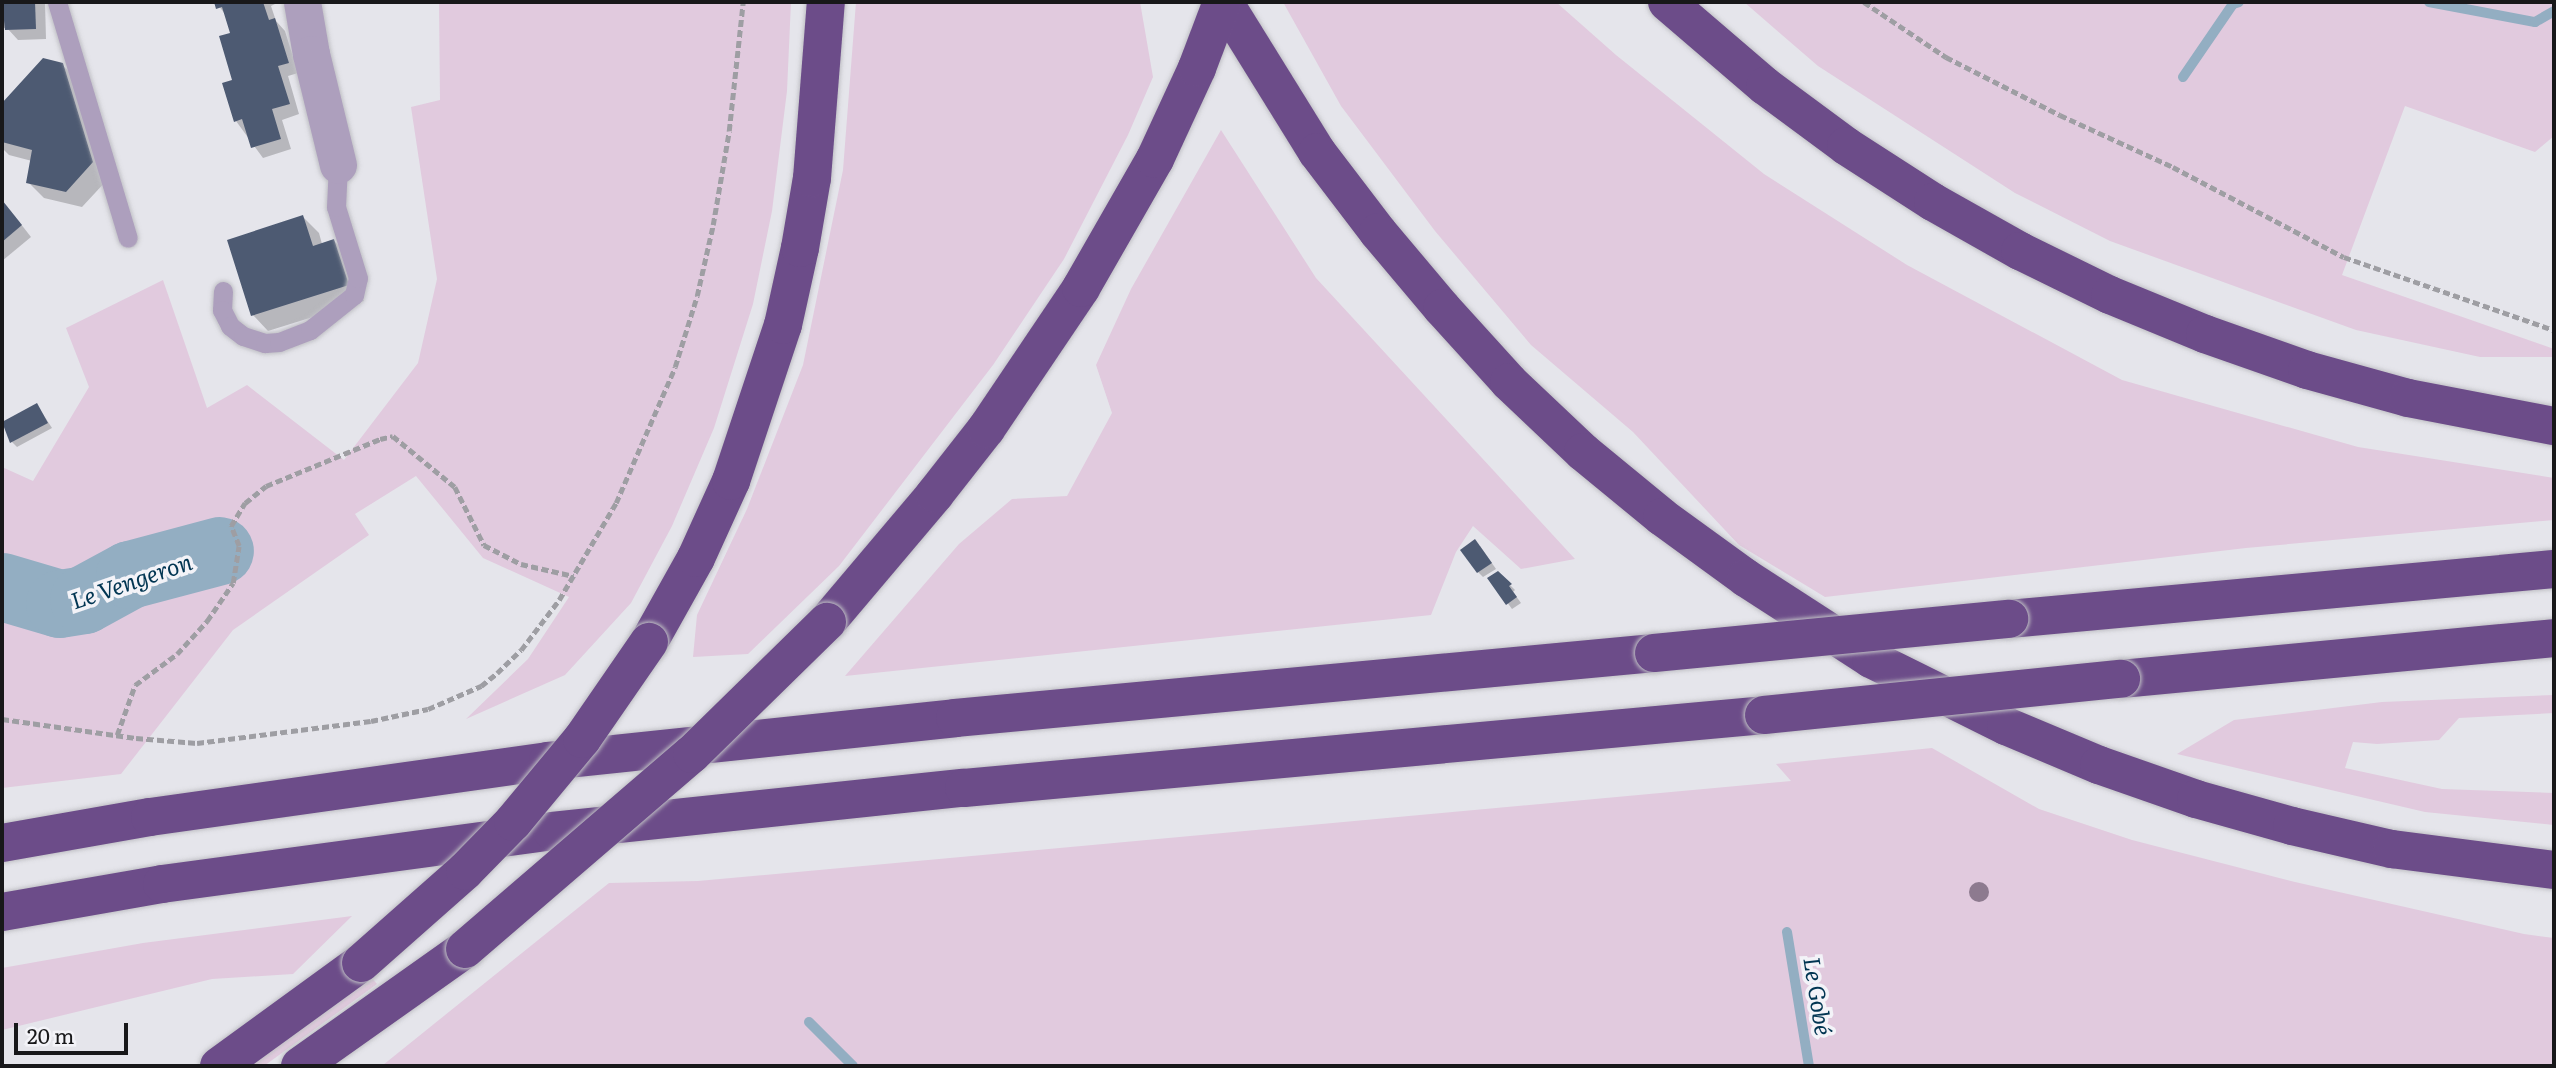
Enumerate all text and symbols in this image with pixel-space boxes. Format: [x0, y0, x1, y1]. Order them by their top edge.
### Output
water label: Le Vengeron [67, 546, 195, 614]
water label: Le Gobé [1799, 955, 1839, 1037]
scale bar [18, 1009, 131, 1052]
text: 20 m [27, 1019, 74, 1050]

